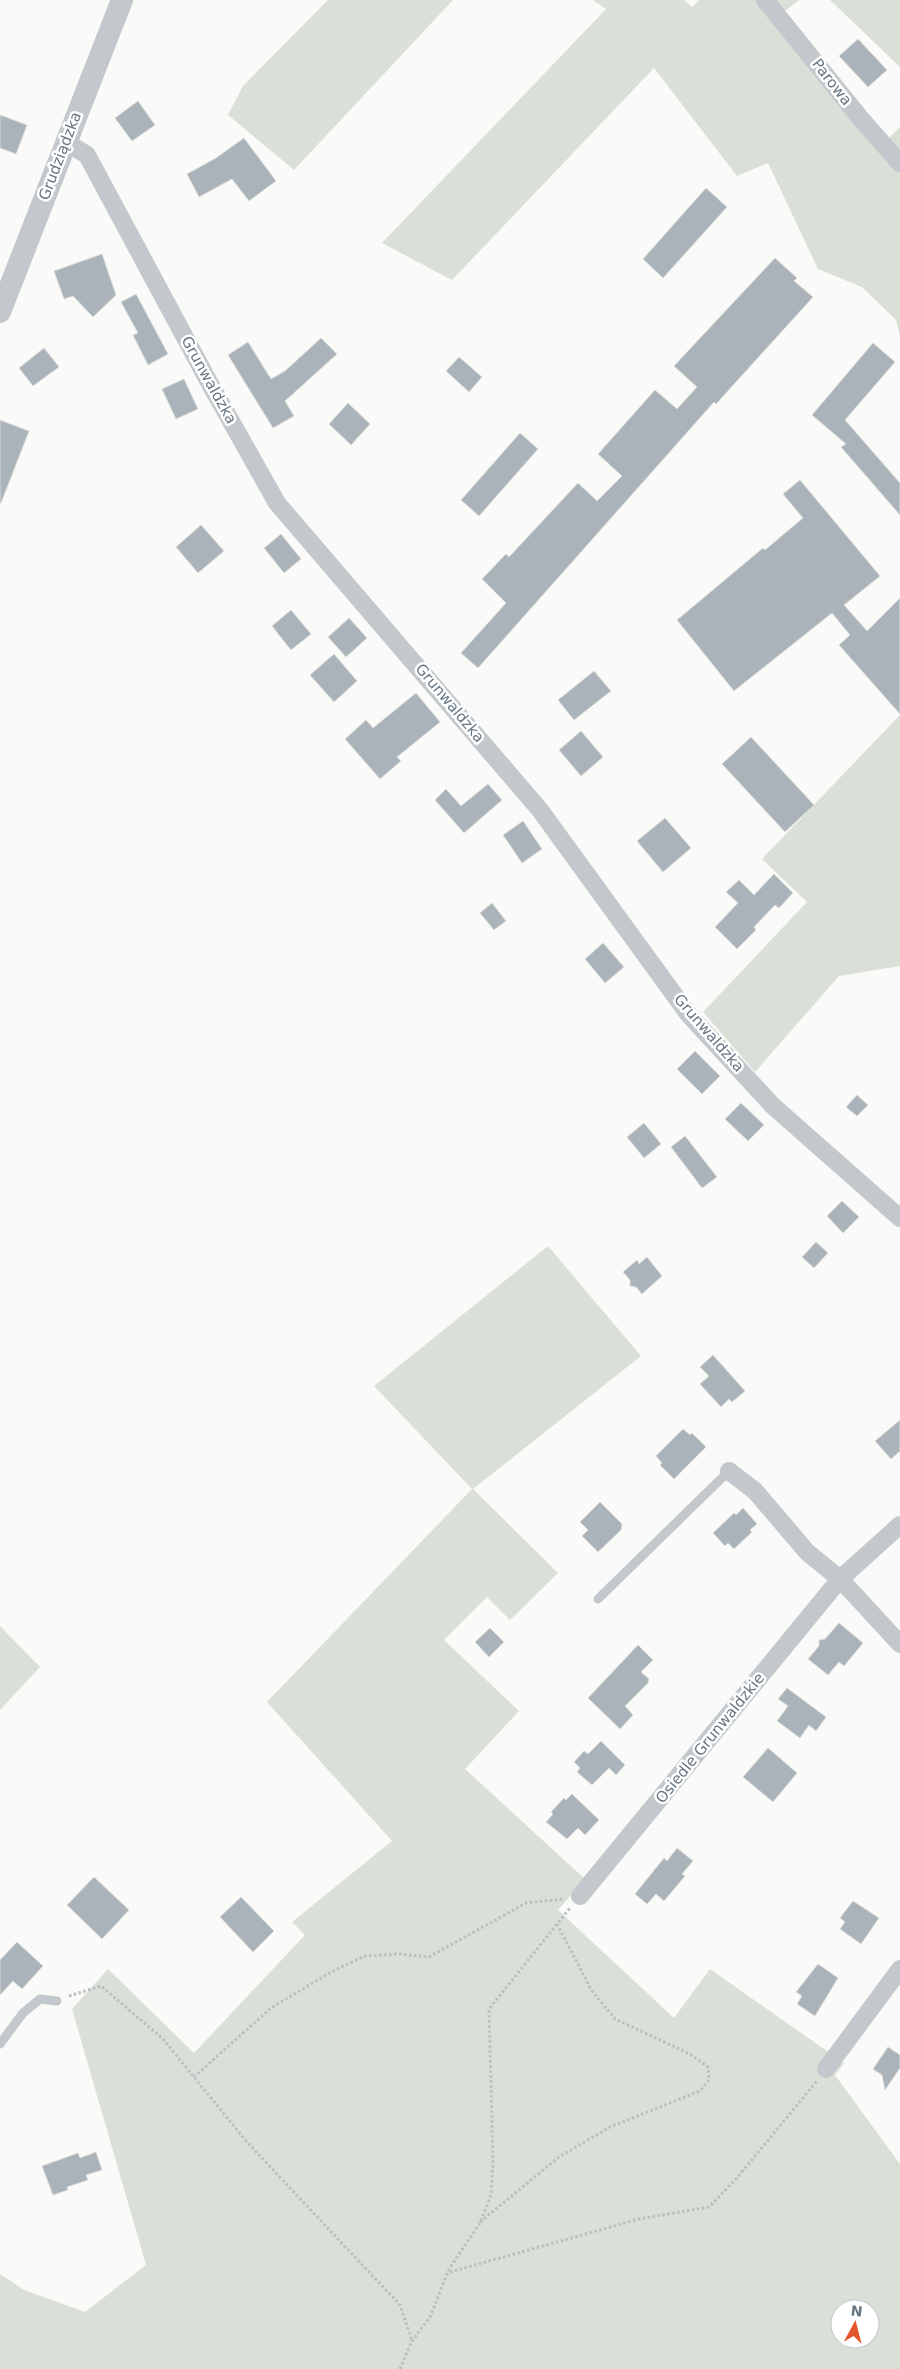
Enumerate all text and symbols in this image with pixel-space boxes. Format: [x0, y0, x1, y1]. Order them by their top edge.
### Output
street label: Parowa [808, 55, 856, 109]
street label: Grudziądzka [35, 109, 85, 203]
street label: Grunwaldzka [178, 333, 240, 427]
street label: Grunwaldzka [412, 660, 488, 746]
street label: Grunwaldzka [670, 990, 748, 1076]
street label: Osiedle Grunwaldzkie [652, 1669, 768, 1807]
north arrow [830, 2299, 880, 2349]
text: N [850, 2302, 863, 2320]

